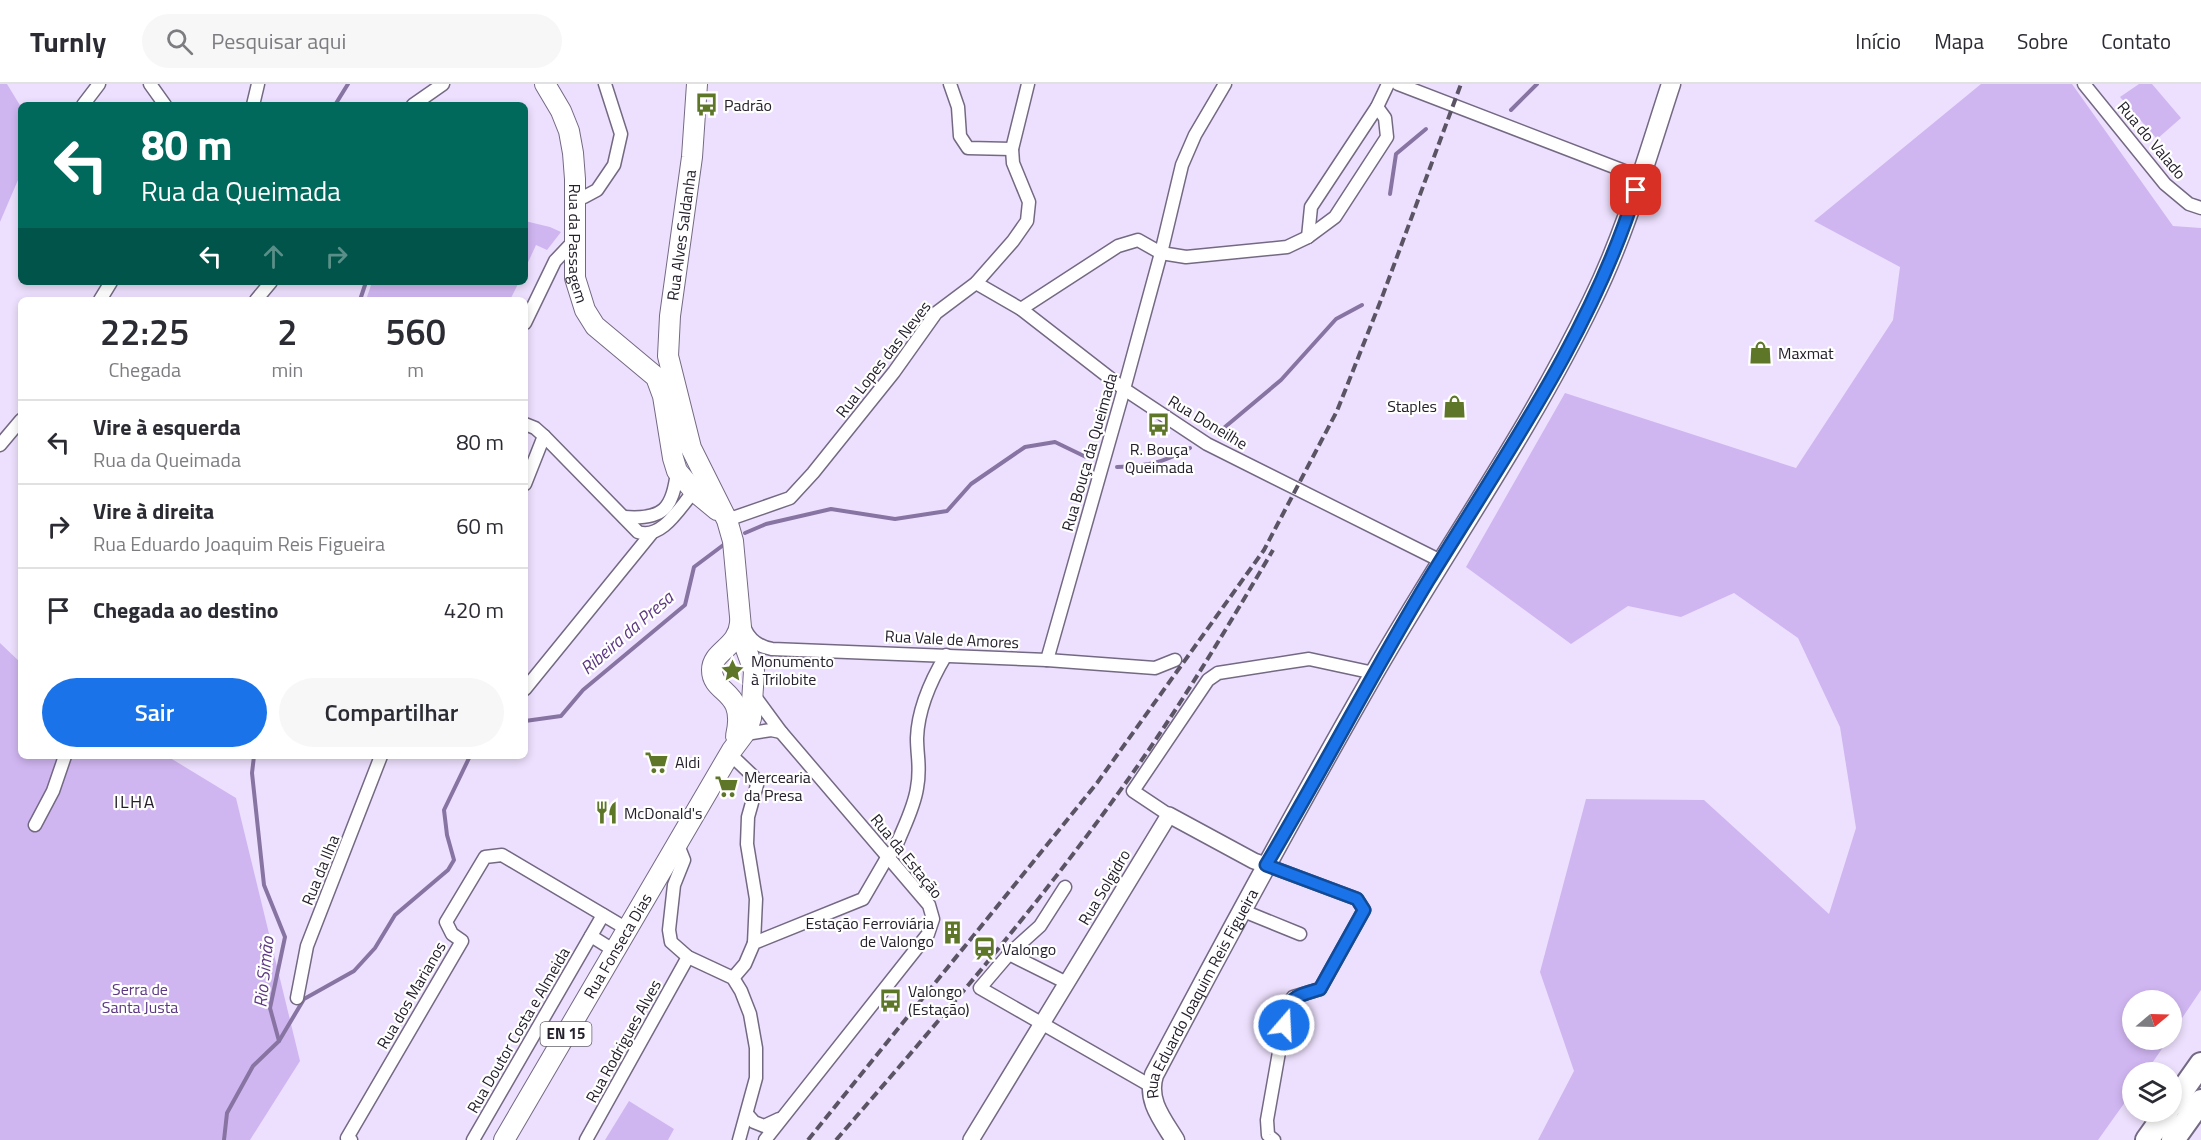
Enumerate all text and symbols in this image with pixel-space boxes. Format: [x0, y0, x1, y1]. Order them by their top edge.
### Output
search box [142, 14, 562, 68]
text: Turnly [30, 20, 106, 63]
text: Pesquisar aqui [211, 24, 346, 58]
icon: search [163, 25, 196, 58]
text: Início [1855, 25, 1901, 57]
text: Mapa [1934, 25, 1984, 57]
text: Sobre [2017, 25, 2068, 57]
text: Contato [2101, 25, 2171, 57]
bus stop icon: Padrão [693, 92, 719, 118]
place label: Padrão [724, 93, 772, 117]
street label: Rua do Valado [2112, 96, 2192, 184]
text: 80 m [141, 112, 233, 176]
icon: left [42, 126, 120, 204]
pin [1610, 164, 1661, 215]
street label: Rua Alves Saldanha [660, 168, 702, 302]
text: Rua da Queimada [141, 170, 341, 211]
icon: arrive [1619, 173, 1652, 206]
street label: Rua da Passagem [562, 184, 594, 306]
icon: left [194, 240, 227, 273]
icon: ahead [257, 240, 290, 273]
icon: right [320, 240, 353, 273]
street label: Rua Lopes das Neves [830, 295, 936, 423]
text: 22:25 [100, 304, 189, 359]
text: 2 [277, 304, 297, 359]
text: 560 [385, 304, 446, 359]
shop icon: Maxmat [1747, 340, 1773, 366]
place label: Maxmat [1778, 341, 1834, 365]
text: Chegada [108, 354, 181, 385]
text: min [271, 354, 303, 385]
text: m [407, 354, 424, 385]
street label: Rua Bouça da Queimada [1055, 370, 1123, 534]
street label: Rua Doneilhe [1164, 389, 1252, 455]
shop icon: Staples [1442, 393, 1468, 419]
place label: Staples [1387, 394, 1437, 418]
text: Vire à esquerda [93, 410, 241, 444]
bus stop icon: R. Bouça Queimada [1146, 411, 1172, 437]
text: 80 m [456, 425, 504, 459]
icon: left [42, 426, 75, 459]
place label: R. Bouça Queimada [1125, 437, 1193, 479]
text: Rua da Queimada [93, 444, 241, 475]
text: Vire à direita [93, 494, 214, 528]
text: 60 m [456, 509, 504, 543]
icon: right [42, 510, 75, 543]
text: Rua Eduardo Joaquim Reis Figueira [93, 528, 385, 559]
water label: Ribeira da Presa [574, 584, 680, 681]
text: Chegada ao destino [93, 593, 279, 627]
text: 420 m [444, 593, 504, 627]
icon: arrive [42, 594, 75, 627]
street label: Rua Vale de Amores [884, 624, 1020, 654]
place label: Monumento à Trilobite [751, 649, 834, 691]
place icon: Monumento à Trilobite [720, 657, 746, 683]
button: Sair [42, 678, 267, 747]
button: Compartilhar [279, 678, 504, 747]
supermarket icon: Aldi [644, 749, 670, 775]
place label: Aldi [675, 750, 700, 774]
place label: Mercearia da Presa [744, 765, 811, 807]
supermarket icon: Mercearia da Presa [713, 773, 739, 799]
district label: ILHA [114, 788, 156, 815]
restaurant icon: McDonald's [593, 800, 619, 826]
place label: McDonald's [624, 801, 703, 825]
street label: Rua da Estação [865, 808, 949, 904]
street label: Rua da Ilha [295, 831, 345, 909]
street label: Rua Solgidro [1072, 845, 1136, 929]
street label: Rua Eduardo Joaquim Reis Figueira [1140, 884, 1264, 1100]
street label: Rua Fonseca Dias [577, 889, 658, 1003]
place label: Estação Ferroviária de Valongo [805, 911, 934, 953]
building icon: Estação Ferroviária de Valongo [939, 919, 965, 945]
water label: Rio Simão [246, 934, 281, 1009]
station icon: Valongo [971, 936, 997, 962]
street label: Rua dos Marianos [370, 937, 452, 1053]
place label: Valongo [1002, 937, 1056, 961]
street label: Rua Doutor Costa e Almeida [461, 943, 575, 1117]
street label: Rua Rodrigues Alves [579, 975, 667, 1107]
park label: Serra de Santa Justa [102, 977, 178, 1019]
place label: Valongo (Estação) [908, 979, 970, 1021]
bus stop icon: Valongo (Estação) [877, 987, 903, 1013]
north arrow [2122, 990, 2182, 1050]
map controls [2122, 990, 2182, 1122]
position arrow [1252, 993, 1316, 1057]
road number: EN 15 [540, 1022, 592, 1046]
button: layers [2122, 1062, 2182, 1122]

